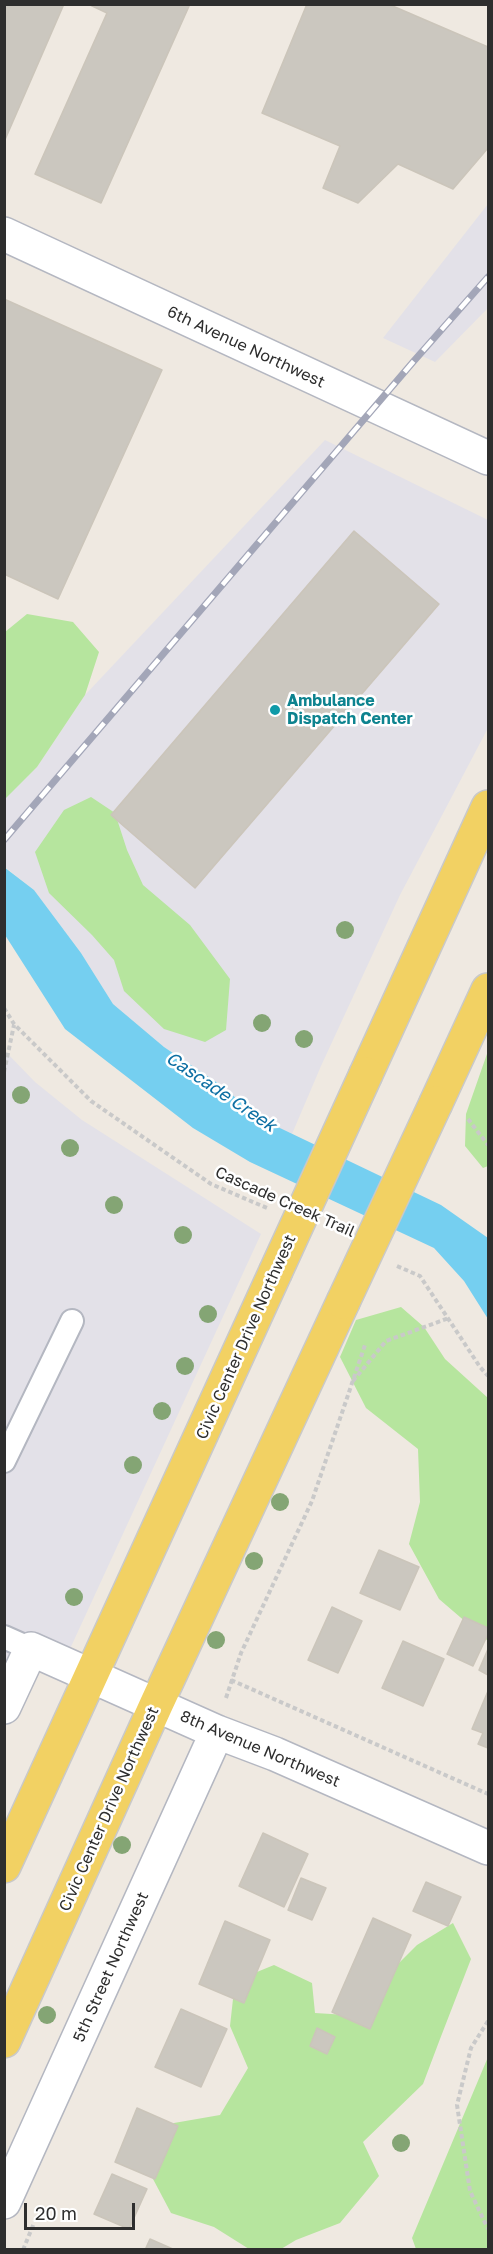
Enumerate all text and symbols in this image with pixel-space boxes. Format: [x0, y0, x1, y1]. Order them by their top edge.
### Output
street label: 6th Avenue Northwest [164, 302, 328, 392]
place label: Ambulance Dispatch Center [287, 691, 413, 729]
marker: Ambulance Dispatch Center [268, 703, 282, 717]
water label: Cascade Creek [162, 1047, 280, 1137]
street label: Cascade Creek Trail [212, 1163, 358, 1241]
street label: Civic Center Drive Northwest [192, 1232, 300, 1442]
street label: Civic Center Drive Northwest [55, 1704, 163, 1914]
street label: 8th Avenue Northwest [177, 1707, 343, 1791]
street label: 5th Street Northwest [69, 1889, 153, 2045]
scale bar [27, 2191, 138, 2229]
text: 20 m [35, 2202, 77, 2224]

